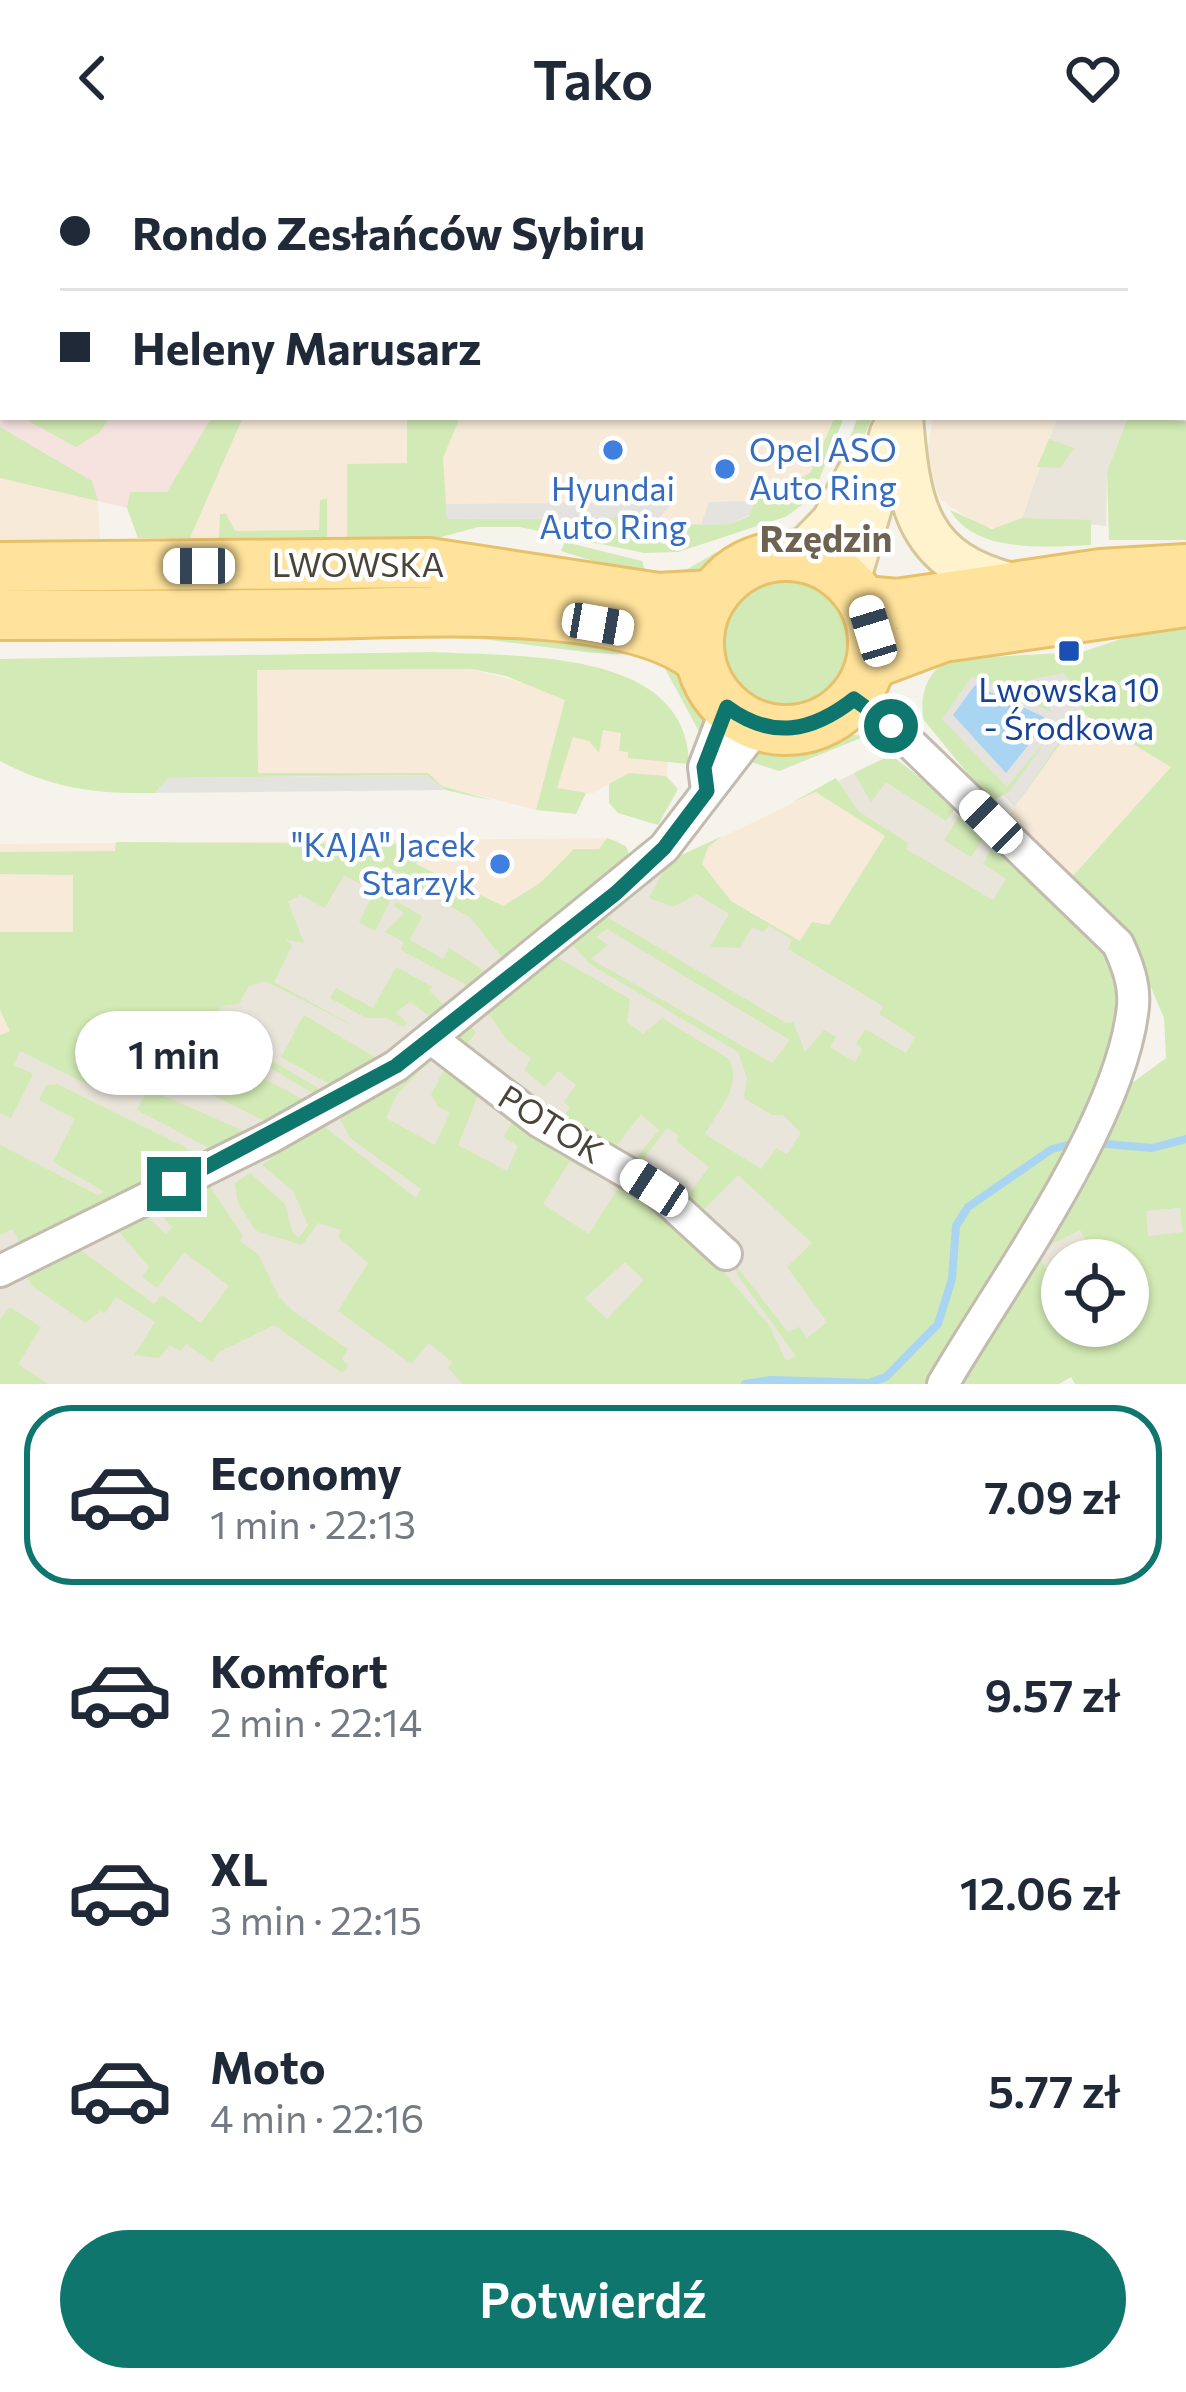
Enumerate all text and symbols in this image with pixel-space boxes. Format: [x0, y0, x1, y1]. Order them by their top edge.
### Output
icon: back [60, 45, 126, 111]
text: Tako [533, 45, 653, 111]
icon: heart [1060, 45, 1126, 111]
text: Rondo Zesłańców Sybiru [132, 204, 645, 259]
text: Heleny Marusarz [132, 319, 481, 374]
place label: Opel ASO Auto Ring [749, 428, 897, 507]
marker: Hyundai Auto Ring [600, 437, 626, 463]
marker: Opel ASO Auto Ring [712, 456, 738, 482]
place label: Hyundai Auto Ring [539, 467, 687, 546]
district label: Rzędzin [760, 515, 892, 559]
street label: LWOWSKA [272, 543, 444, 584]
car [163, 548, 235, 584]
car [845, 591, 901, 671]
car [559, 600, 637, 648]
marker: Lwowska 10 - Środkowa [1056, 638, 1082, 664]
place label: Lwowska 10 - Środkowa [978, 668, 1160, 747]
route start [864, 699, 918, 753]
car [953, 784, 1029, 860]
place label: "KAJA" Jacek Starzyk [291, 823, 476, 902]
marker: "KAJA" Jacek Starzyk [487, 851, 513, 877]
callout: 1 min [75, 1010, 273, 1094]
text: 1 min [128, 1029, 220, 1077]
street label: POTOK [492, 1075, 612, 1171]
car [614, 1153, 694, 1223]
route end [147, 1157, 201, 1211]
map controls [1041, 1239, 1149, 1347]
button: locate [1041, 1239, 1149, 1347]
icon: car [66, 1441, 174, 1549]
text: Economy [210, 1444, 402, 1499]
text: 7.09 zł [984, 1468, 1120, 1523]
text: 1 min · 22:13 [210, 1499, 416, 1547]
icon: car [66, 1639, 174, 1747]
text: Komfort [210, 1642, 388, 1697]
text: 9.57 zł [984, 1666, 1120, 1721]
text: 2 min · 22:14 [210, 1697, 422, 1745]
icon: car [66, 1837, 174, 1945]
text: XL [210, 1840, 268, 1895]
text: 12.06 zł [960, 1864, 1120, 1919]
text: 3 min · 22:15 [210, 1895, 422, 1943]
icon: car [66, 2035, 174, 2143]
text: Moto [210, 2038, 326, 2093]
text: 5.77 zł [988, 2062, 1120, 2117]
text: 4 min · 22:16 [210, 2093, 424, 2141]
button: Potwierdź [60, 2230, 1126, 2368]

